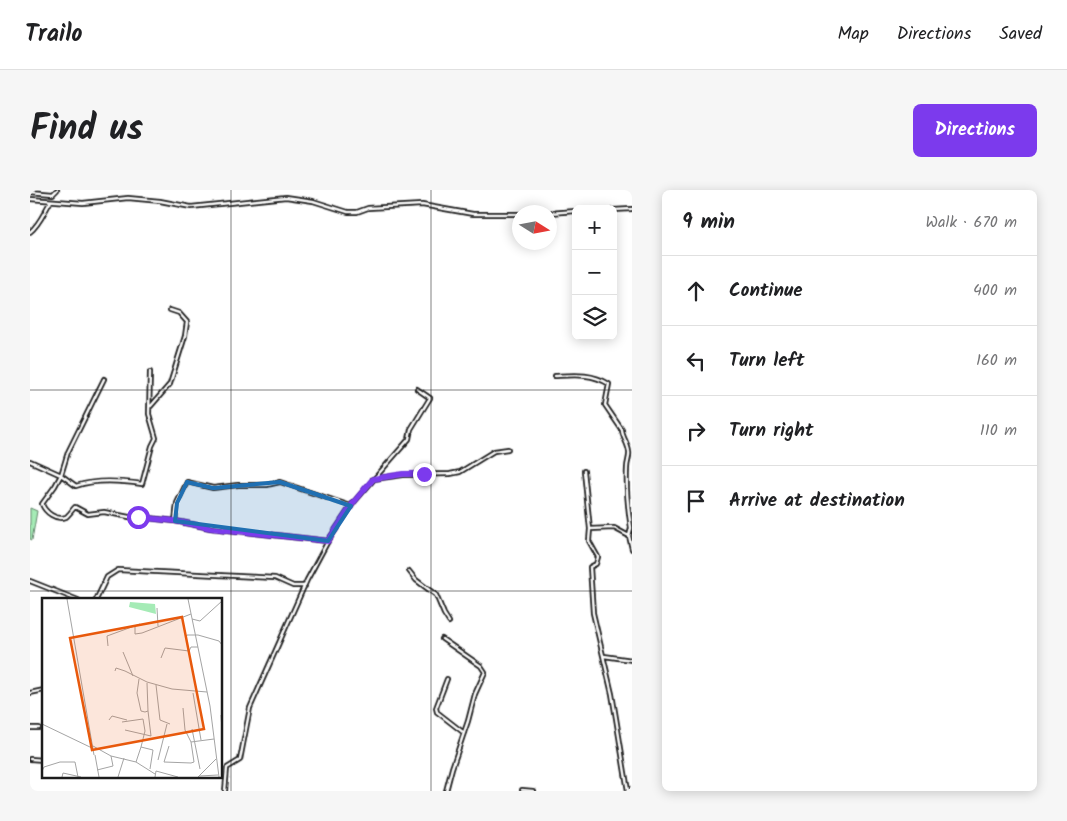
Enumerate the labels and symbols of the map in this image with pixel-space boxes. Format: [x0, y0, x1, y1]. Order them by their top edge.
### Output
north arrow [512, 205, 557, 250]
route end [413, 463, 436, 486]
route start [127, 506, 150, 529]
inset map [42, 598, 222, 778]

